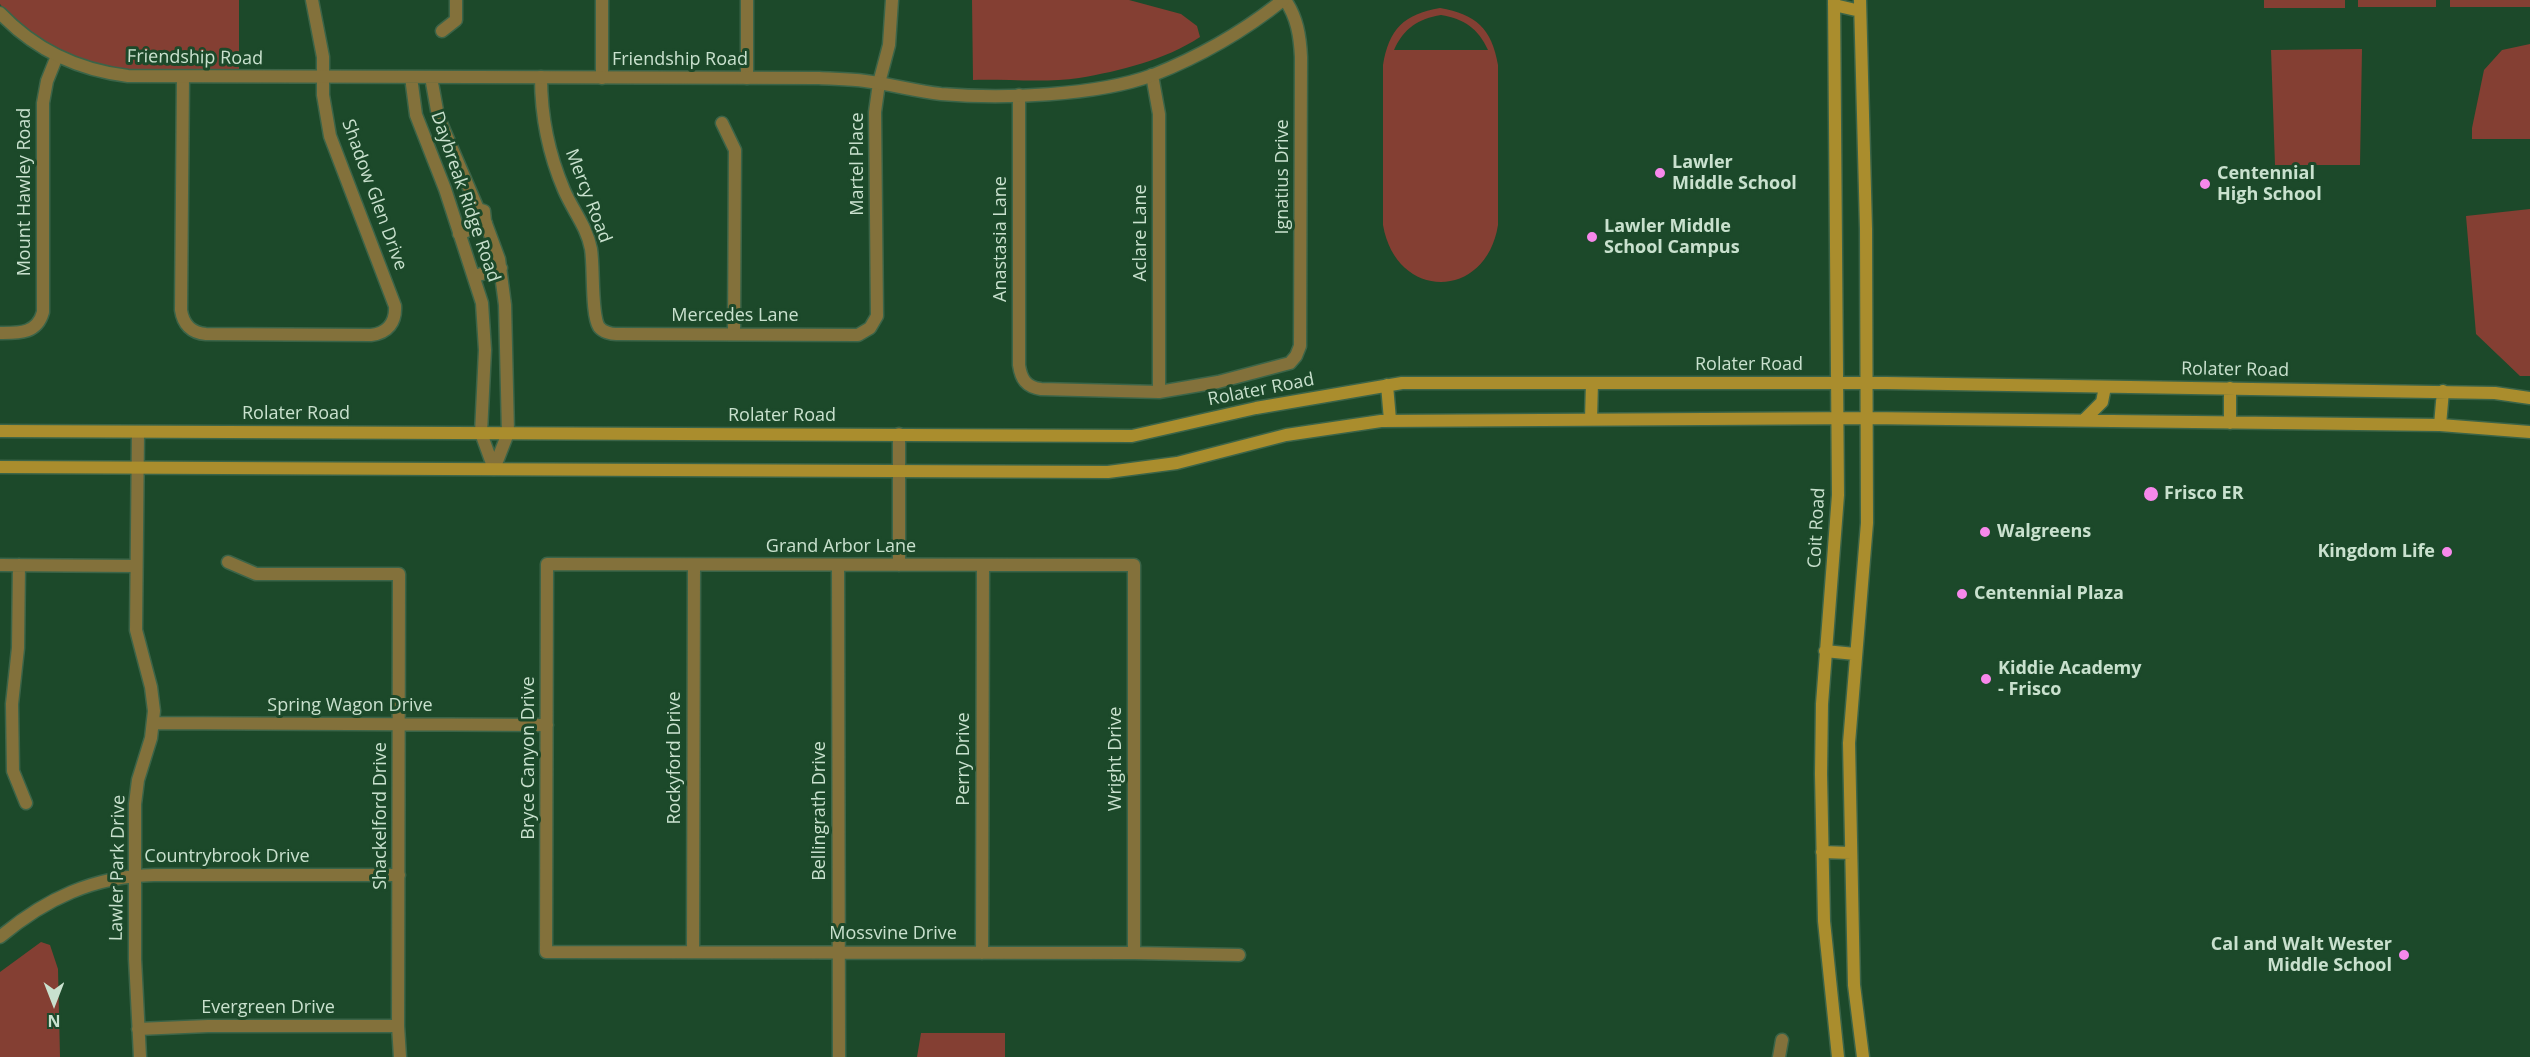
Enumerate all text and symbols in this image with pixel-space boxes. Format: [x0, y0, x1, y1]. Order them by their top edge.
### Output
street label: Friendship Road [127, 46, 263, 70]
street label: Friendship Road [612, 49, 748, 71]
street label: Mount Hawley Road [14, 108, 36, 276]
street label: Daybreak Ridge Road [426, 109, 504, 285]
street label: Martel Place [847, 112, 869, 216]
street label: Shadow Glen Drive [337, 117, 411, 273]
street label: Ignatius Drive [1272, 119, 1294, 235]
street label: Mercy Road [560, 146, 616, 246]
place label: Lawler Middle School [1672, 152, 1797, 195]
place label: Centennial High School [2217, 163, 2322, 206]
marker: Lawler Middle School [1653, 166, 1667, 180]
street label: Anastasia Lane [990, 176, 1012, 302]
marker: Centennial High School [2198, 177, 2212, 191]
street label: Aclare Lane [1130, 184, 1152, 282]
place label: Lawler Middle School Campus [1604, 216, 1740, 258]
marker: Lawler Middle School Campus [1585, 230, 1599, 244]
street label: Mercedes Lane [671, 305, 799, 327]
street label: Rolater Road [1695, 354, 1803, 376]
street label: Rolater Road [2181, 358, 2289, 382]
street label: Rolater Road [1206, 369, 1316, 411]
street label: Rolater Road [242, 403, 350, 425]
street label: Rolater Road [728, 405, 836, 427]
place label: Frisco ER [2164, 483, 2244, 505]
marker: Frisco ER [2142, 485, 2160, 503]
street label: Coit Road [1804, 487, 1830, 569]
place label: Walgreens [1997, 521, 2091, 543]
marker: Walgreens [1978, 525, 1992, 539]
street label: Grand Arbor Lane [766, 536, 916, 558]
place label: Kingdom Life [2317, 541, 2435, 563]
marker: Kingdom Life [2440, 545, 2454, 559]
place label: Centennial Plaza [1974, 583, 2124, 605]
marker: Centennial Plaza [1955, 587, 1969, 601]
place label: Kiddie Academy - Frisco [1998, 658, 2142, 700]
marker: Kiddie Academy - Frisco [1979, 672, 1993, 686]
street label: Bryce Canyon Drive [518, 676, 540, 840]
street label: Rockyford Drive [664, 691, 686, 825]
street label: Spring Wagon Drive [267, 695, 433, 717]
street label: Wright Drive [1105, 707, 1127, 811]
street label: Perry Drive [953, 712, 975, 806]
street label: Bellingrath Drive [809, 741, 831, 881]
street label: Shackelford Drive [370, 742, 392, 890]
street label: Lawler Park Drive [106, 795, 130, 941]
street label: Countrybrook Drive [144, 846, 310, 868]
street label: Mossvine Drive [829, 923, 957, 945]
place label: Cal and Walt Wester Middle School [2211, 934, 2392, 976]
marker: Cal and Walt Wester Middle School [2397, 948, 2411, 962]
north arrow [24, 973, 84, 1033]
street label: Evergreen Drive [201, 997, 335, 1019]
text: N [48, 1010, 61, 1032]

